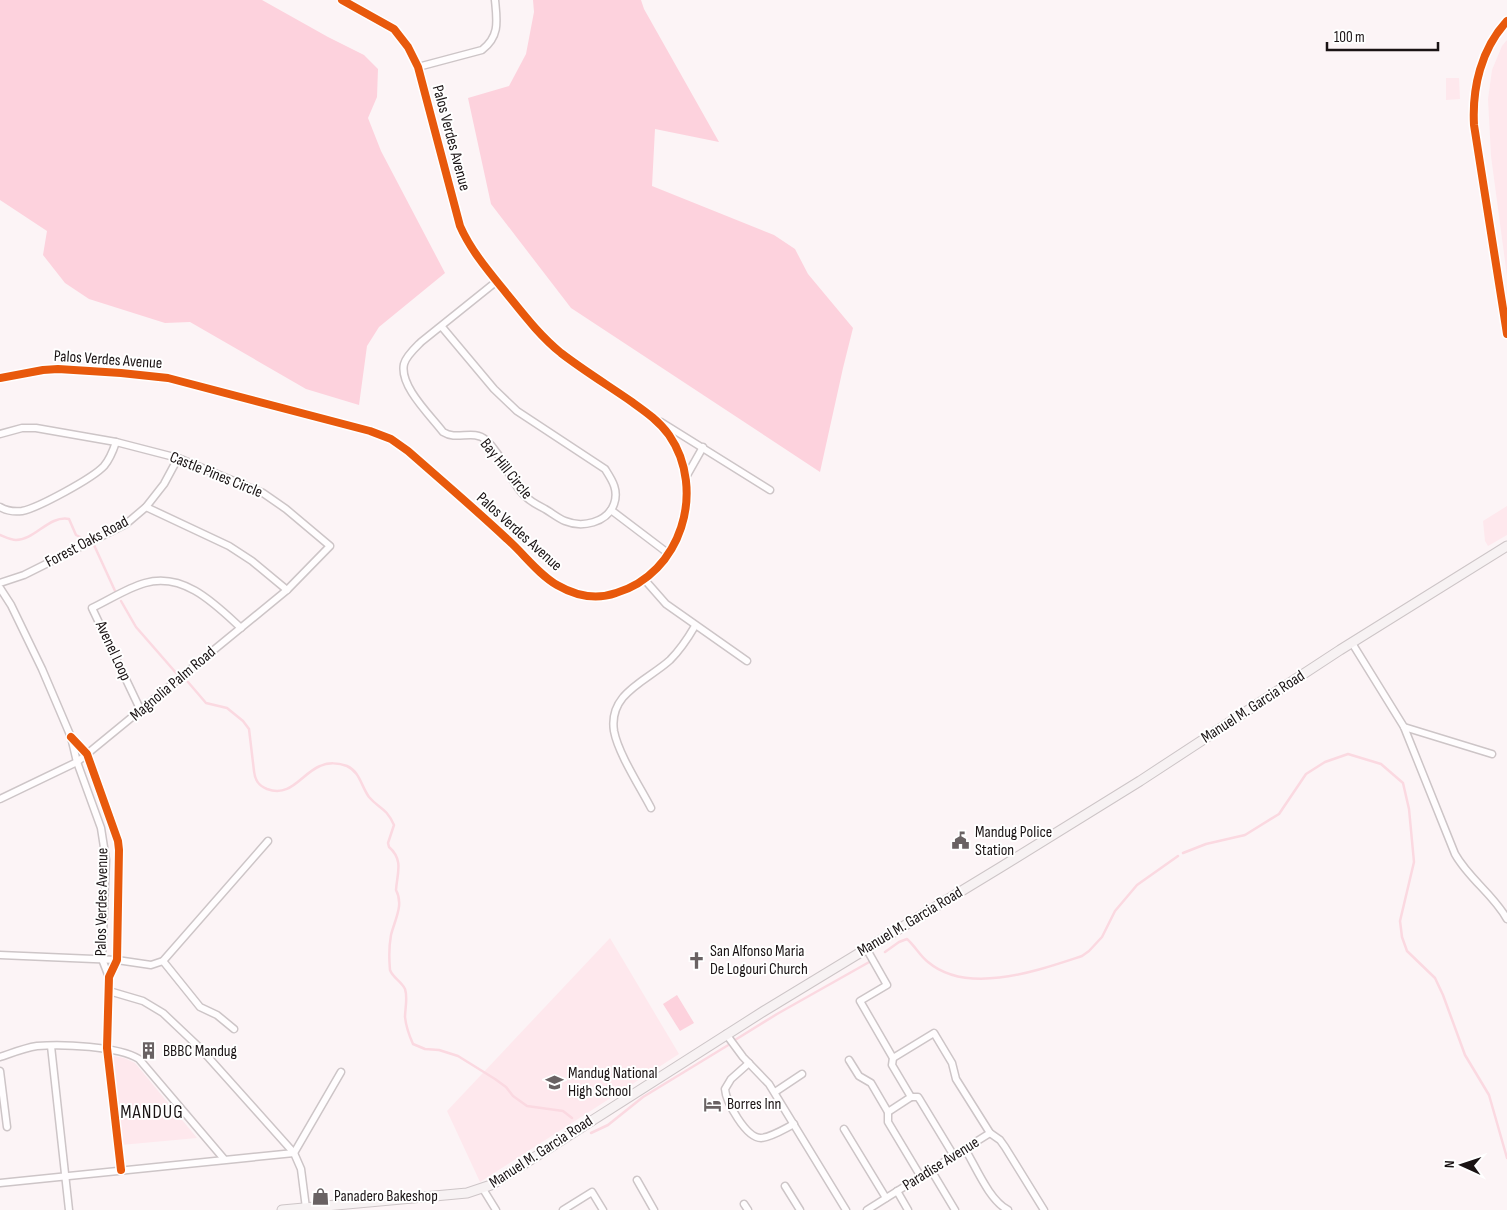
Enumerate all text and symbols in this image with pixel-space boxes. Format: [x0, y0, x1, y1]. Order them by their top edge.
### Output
scale bar [1327, 20, 1438, 52]
text: 100 m [1334, 28, 1365, 47]
street label: Palos Verdes Avenue [428, 83, 474, 193]
street label: Palos Verdes Avenue [53, 347, 163, 373]
street label: Bay Hill Circle [476, 435, 536, 503]
street label: Castle Pines Circle [167, 448, 265, 502]
street label: Palos Verdes Avenue [472, 489, 566, 575]
street label: Forest Oaks Road [42, 512, 132, 572]
street label: Avenel Loop [91, 617, 135, 684]
street label: Magnolia Palm Road [126, 643, 220, 725]
street label: Manuel M. Garcia Road [1198, 667, 1308, 747]
place label: Mandug Police Station [975, 823, 1052, 860]
public building icon: Mandug Police Station [951, 831, 971, 851]
street label: Palos Verdes Avenue [92, 848, 112, 956]
street label: Manuel M. Garcia Road [854, 883, 966, 961]
place label: San Alfonso Maria De Logouri Church [710, 942, 808, 979]
church icon: San Alfonso Maria De Logouri Church [686, 950, 706, 970]
building icon: BBBC Mandug [139, 1041, 159, 1061]
place label: BBBC Mandug [163, 1042, 237, 1061]
place label: Mandug National High School [568, 1064, 658, 1101]
school or university icon: Mandug National High School [544, 1072, 564, 1092]
hotel icon: Borres Inn [703, 1094, 723, 1114]
place label: Borres Inn [727, 1095, 781, 1114]
district label: MANDUG [120, 1101, 184, 1124]
street label: Manuel M. Garcia Road [486, 1112, 596, 1192]
street label: Paradise Avenue [899, 1133, 983, 1195]
north arrow [1437, 1140, 1487, 1190]
text: N [1441, 1160, 1458, 1169]
shop icon: Panadero Bakeshop [310, 1186, 330, 1206]
place label: Panadero Bakeshop [334, 1187, 438, 1206]

